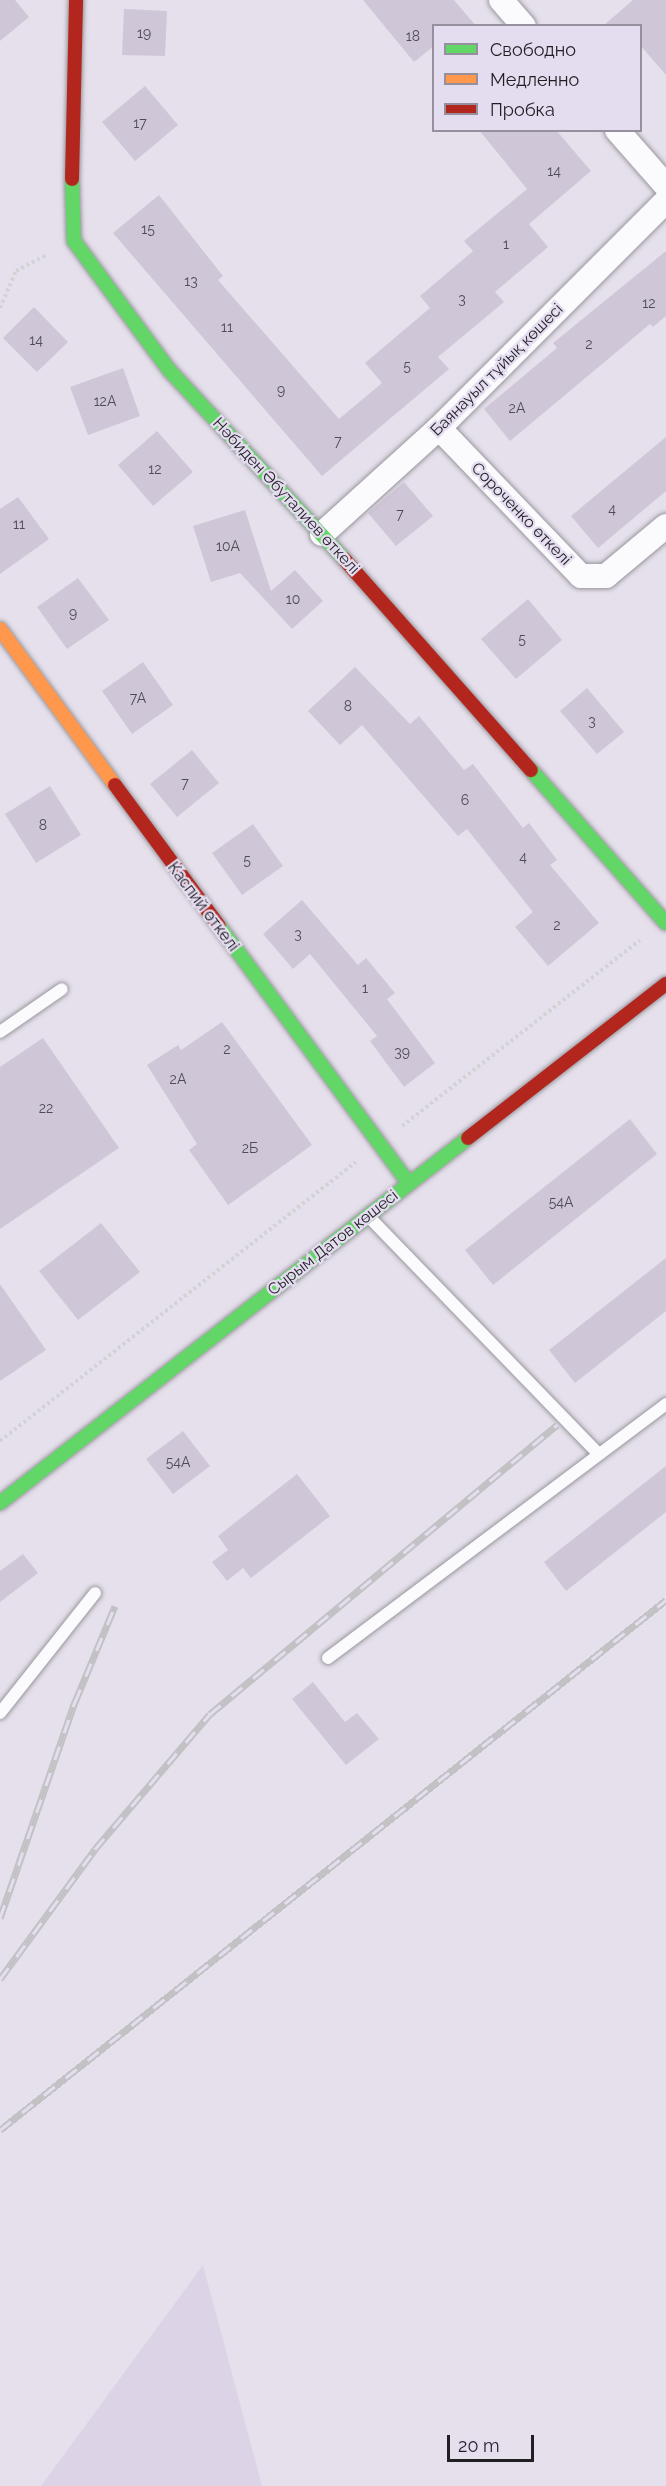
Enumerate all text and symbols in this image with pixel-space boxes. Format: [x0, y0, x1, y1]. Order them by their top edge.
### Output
legend [432, 24, 642, 132]
house number: 19 [137, 25, 151, 41]
house number: 18 [406, 28, 420, 44]
text: Свободно [490, 39, 576, 60]
text: Медленно [490, 69, 579, 90]
text: Пробка [490, 99, 555, 120]
house number: 17 [133, 115, 147, 131]
house number: 14 [547, 163, 561, 179]
house number: 15 [141, 221, 155, 237]
house number: 1 [503, 236, 509, 252]
house number: 13 [184, 273, 198, 289]
house number: 3 [458, 291, 466, 307]
house number: 12 [642, 295, 656, 311]
street label: Баянауыл тұйық көшесі [427, 300, 567, 440]
house number: 11 [221, 319, 233, 335]
house number: 14 [29, 332, 43, 348]
house number: 2 [585, 336, 593, 352]
house number: 5 [403, 358, 411, 374]
house number: 9 [277, 382, 285, 398]
house number: 12А [94, 393, 116, 409]
house number: 2А [509, 400, 525, 416]
street label: Нәбиден Әбуталиев өткелі [209, 414, 363, 578]
house number: 7 [334, 433, 342, 449]
street label: Сороченко өткелі [467, 459, 575, 569]
house number: 12 [148, 461, 162, 477]
house number: 4 [608, 501, 616, 517]
house number: 7 [396, 506, 404, 522]
house number: 11 [13, 516, 25, 532]
house number: 10А [216, 538, 240, 554]
house number: 10 [286, 591, 300, 607]
house number: 9 [69, 605, 77, 621]
house number: 5 [518, 631, 526, 647]
house number: 7А [130, 690, 146, 706]
house number: 8 [344, 698, 352, 714]
house number: 3 [588, 713, 596, 729]
house number: 7 [181, 775, 189, 791]
house number: 6 [461, 792, 469, 808]
house number: 8 [39, 817, 47, 833]
house number: 4 [519, 849, 527, 865]
house number: 5 [243, 852, 251, 868]
street label: Каспий өткелі [163, 859, 243, 955]
house number: 2 [553, 917, 561, 933]
house number: 3 [294, 926, 302, 942]
house number: 1 [362, 980, 368, 996]
house number: 2 [223, 1041, 231, 1057]
house number: 39 [394, 1044, 410, 1060]
house number: 2А [170, 1071, 186, 1087]
house number: 22 [39, 1100, 53, 1116]
house number: 2Б [242, 1140, 258, 1156]
street label: Сырым Датов көшесі [264, 1186, 402, 1300]
house number: 54А [549, 1194, 573, 1210]
house number: 54А [166, 1454, 190, 1470]
scale bar [450, 2423, 537, 2461]
text: 20 m [458, 2435, 500, 2456]

